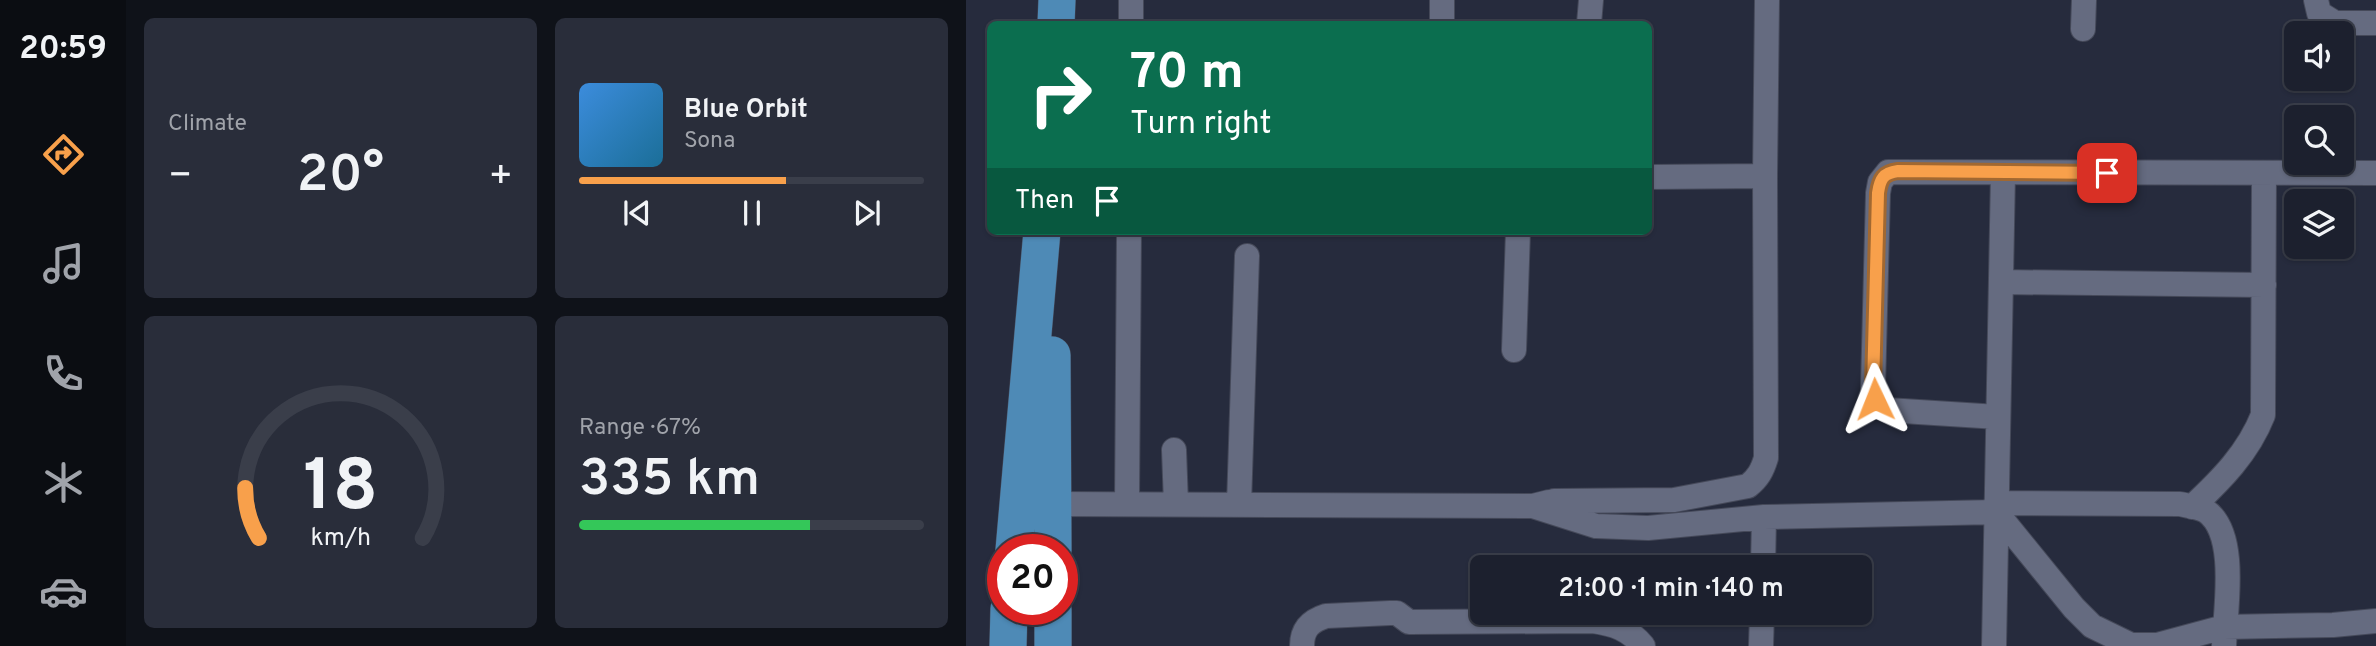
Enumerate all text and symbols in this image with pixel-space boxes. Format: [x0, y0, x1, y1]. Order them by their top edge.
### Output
map controls [2284, 21, 2354, 259]
button: sound [2284, 21, 2354, 91]
text: 20:59 [19, 30, 107, 70]
text: 70 m [1130, 44, 1244, 106]
icon: right [1015, 49, 1106, 140]
text: Blue Orbit [684, 94, 808, 127]
text: Turn right [1130, 105, 1272, 145]
button: search [2284, 105, 2354, 175]
text: Climate [168, 110, 247, 139]
text: Sona [684, 127, 735, 156]
icon: directions [39, 130, 88, 179]
pin [2077, 143, 2137, 203]
text: 20° [297, 144, 384, 210]
text: − [168, 153, 193, 202]
text: + [488, 153, 513, 202]
icon: arrive [2088, 154, 2126, 192]
icon: arrive [1088, 182, 1126, 220]
text: Then [1015, 185, 1074, 218]
button: layers [2284, 189, 2354, 259]
icon: previous [618, 194, 656, 232]
icon: pause [733, 194, 771, 232]
icon: next [848, 194, 886, 232]
icon: music [39, 239, 88, 288]
icon: phone [39, 349, 88, 398]
position arrow [1838, 362, 1912, 436]
text: Range · 67% [579, 414, 701, 443]
text: 18 [303, 444, 378, 536]
text: 335 km [579, 448, 760, 514]
icon: climate [39, 458, 88, 507]
text: km/h [310, 523, 371, 555]
speed limit sign: 20 [987, 534, 1078, 625]
icon: car [39, 567, 88, 616]
text: 21:00 · 1 min · 140 m [1558, 573, 1784, 606]

